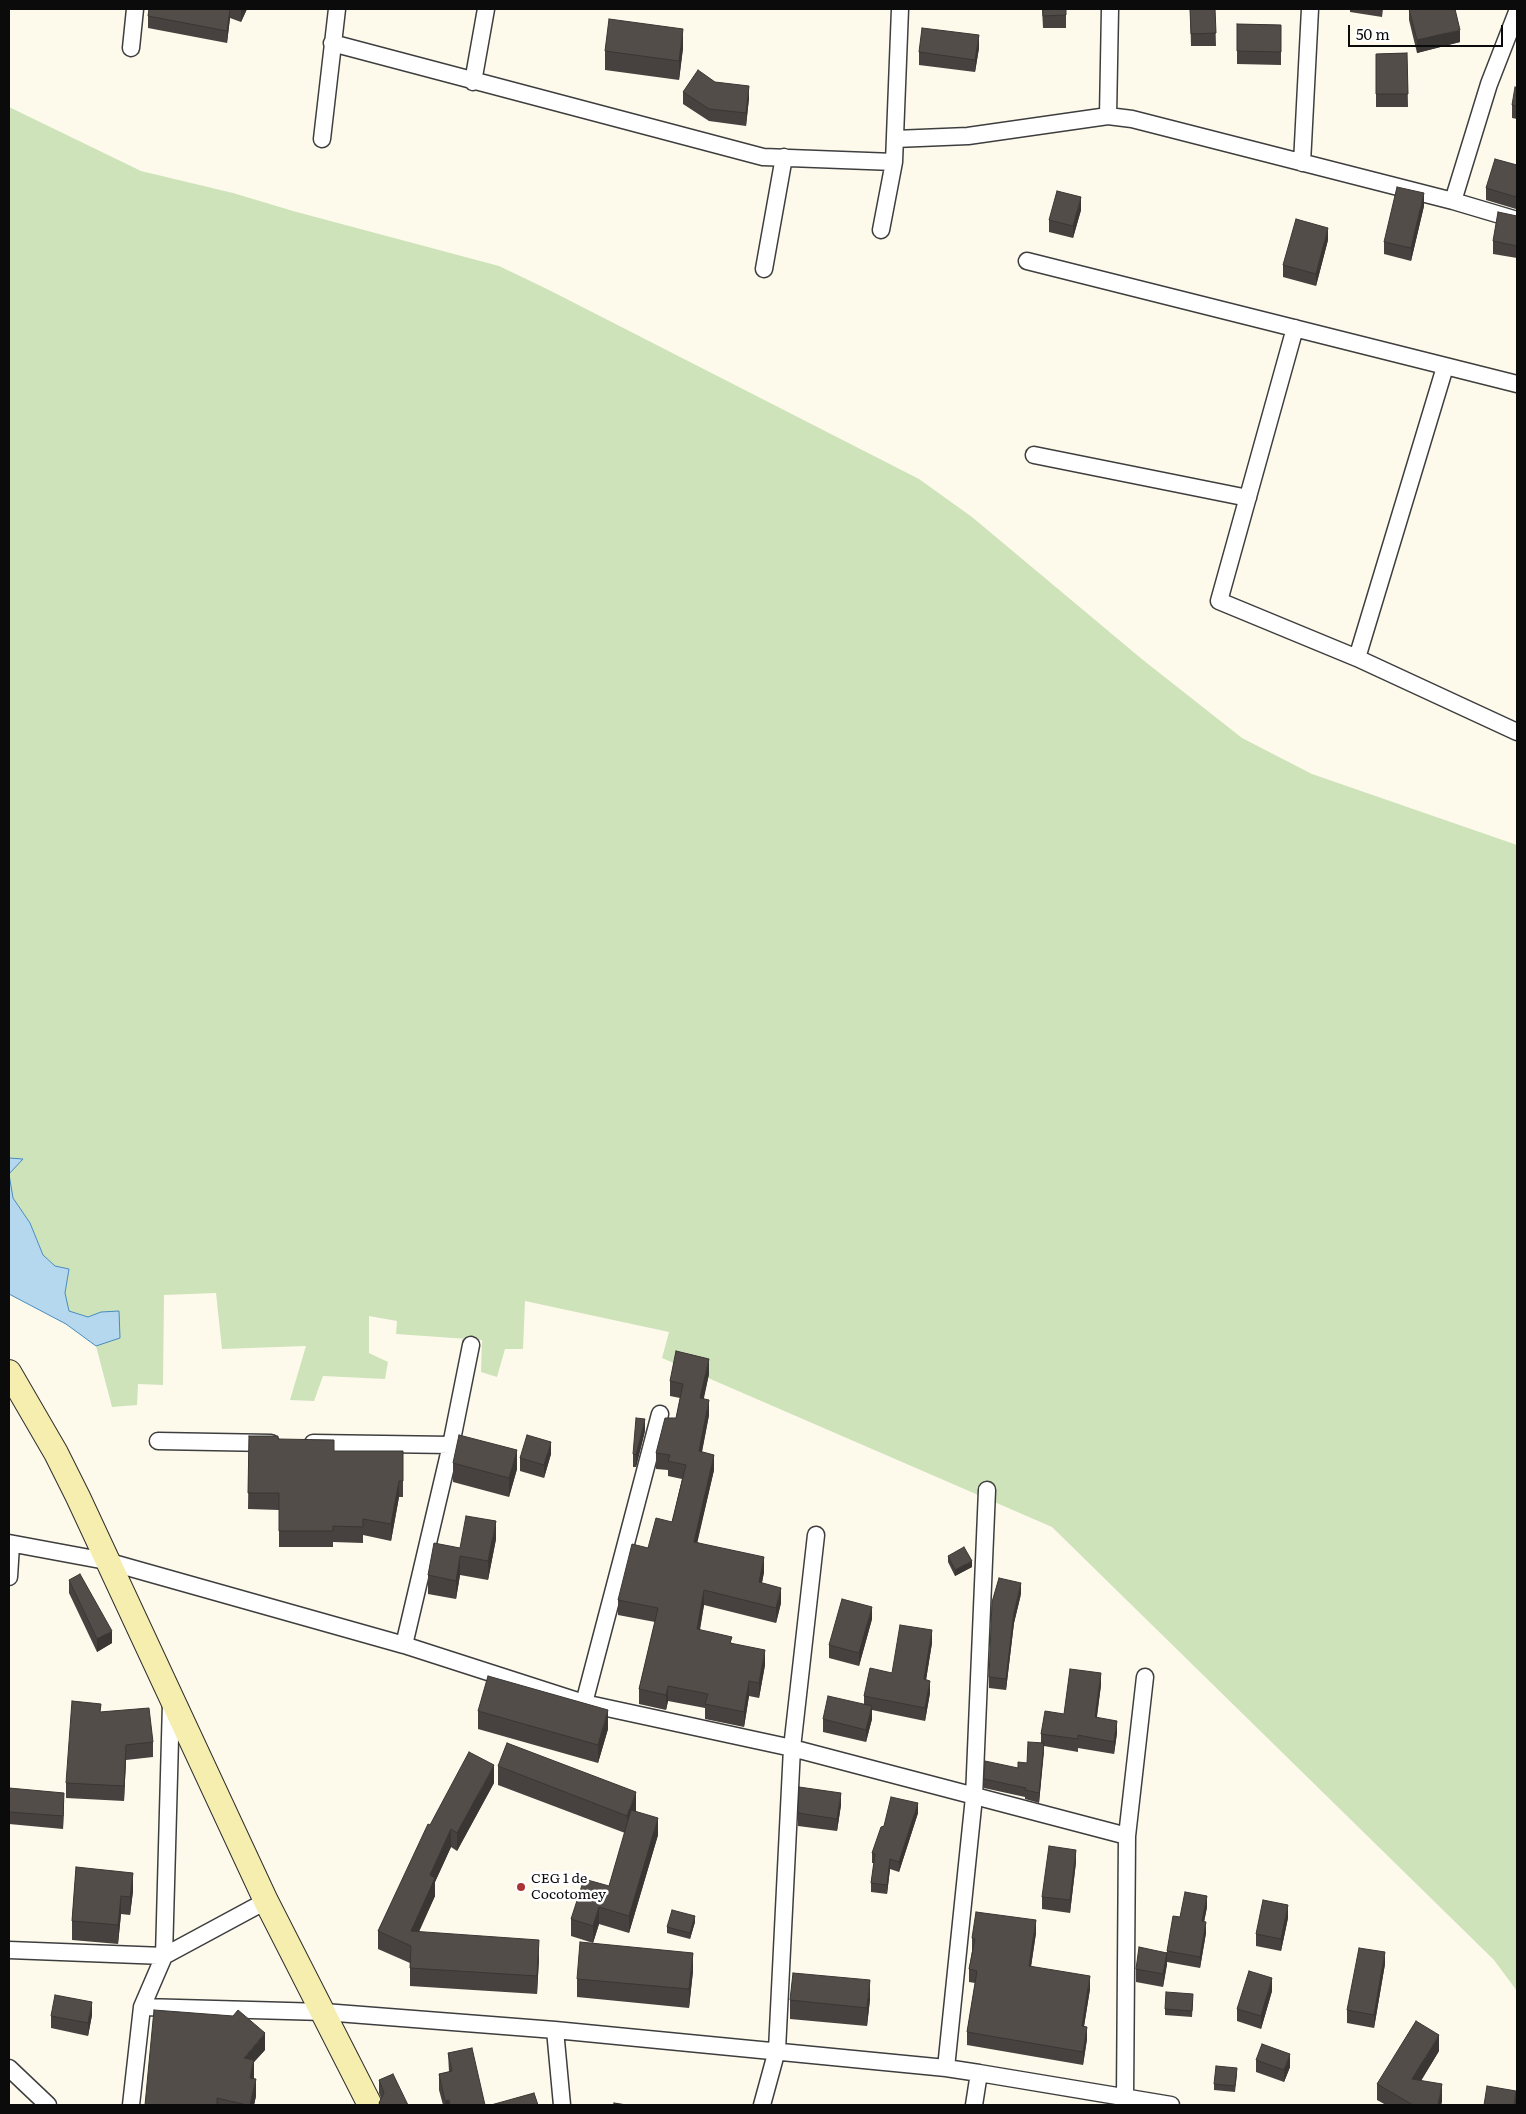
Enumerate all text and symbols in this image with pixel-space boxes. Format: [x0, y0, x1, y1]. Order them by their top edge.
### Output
scale bar [1351, 15, 1506, 47]
text: 50 m [1356, 22, 1390, 45]
place label: CEG 1 de Cocotomey [531, 1871, 606, 1904]
marker: CEG 1 de Cocotomey [515, 1881, 527, 1893]

